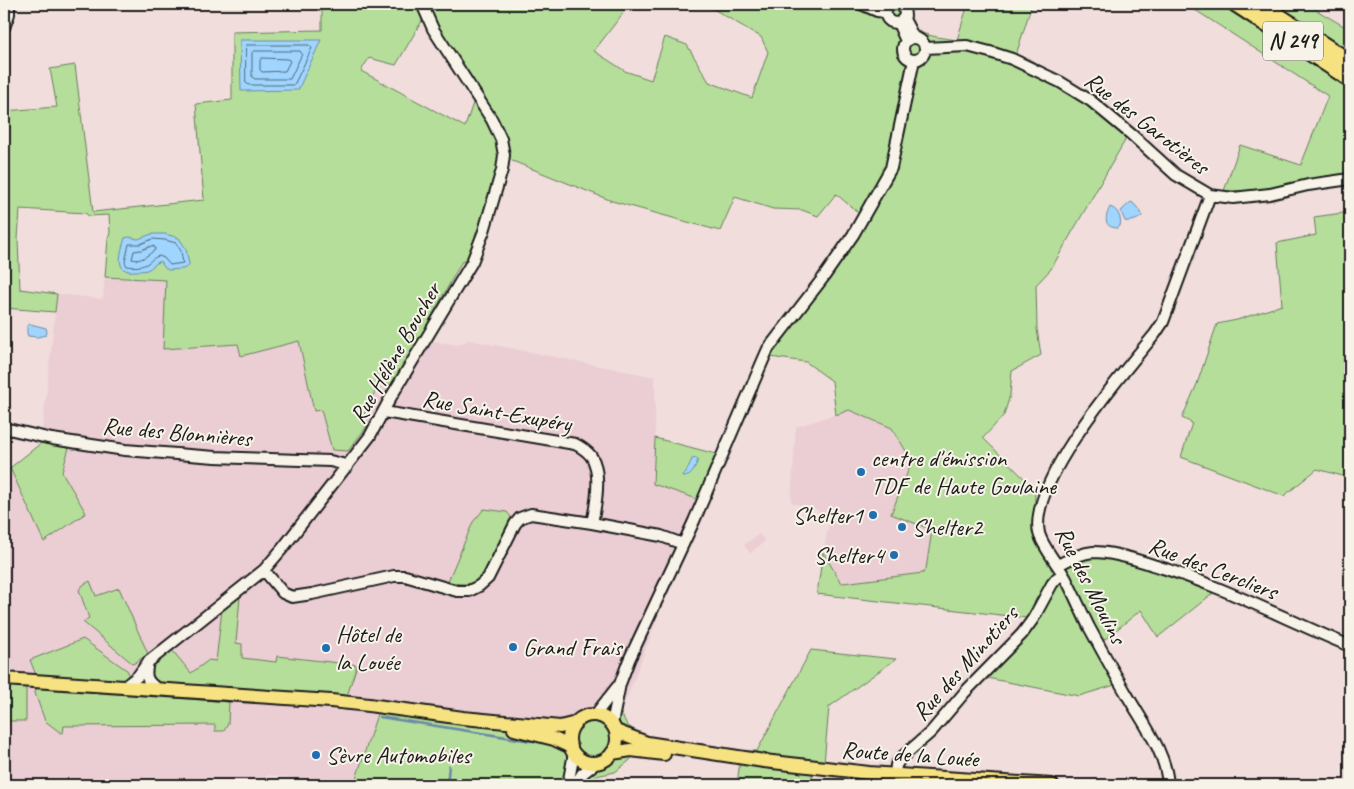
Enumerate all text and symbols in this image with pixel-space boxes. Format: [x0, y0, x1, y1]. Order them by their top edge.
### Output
road number: N 249 [1263, 21, 1323, 60]
street label: Rue des Garotières [1079, 65, 1217, 182]
street label: Rue Hélène Boucher [343, 275, 449, 429]
street label: Rue Saint-Exupéry [420, 383, 576, 439]
street label: Rue des Blonnières [101, 411, 255, 454]
place label: centre d'émission TDF de Haute Goulaine [871, 443, 1058, 501]
marker: centre d'émission TDF de Haute Goulaine [855, 466, 867, 478]
place label: Shelter1 [793, 500, 864, 530]
marker: Shelter1 [867, 509, 879, 521]
place label: Shelter2 [912, 512, 985, 542]
marker: Shelter2 [896, 521, 908, 533]
street label: Rue des Moulins [1049, 521, 1134, 650]
street label: Rue des Cercliers [1144, 530, 1284, 607]
place label: Shelter4 [814, 540, 886, 570]
marker: Shelter4 [888, 549, 900, 561]
street label: Rue des Minotiers [906, 598, 1026, 727]
place label: Hôtel de la Louée [336, 619, 403, 677]
place label: Grand Frais [523, 632, 623, 662]
marker: Grand Frais [507, 641, 519, 653]
marker: Hôtel de la Louée [320, 642, 332, 654]
street label: Route de la Louée [840, 734, 982, 774]
place label: Sèvre Automobiles [326, 740, 473, 770]
marker: Sèvre Automobiles [310, 749, 322, 761]

